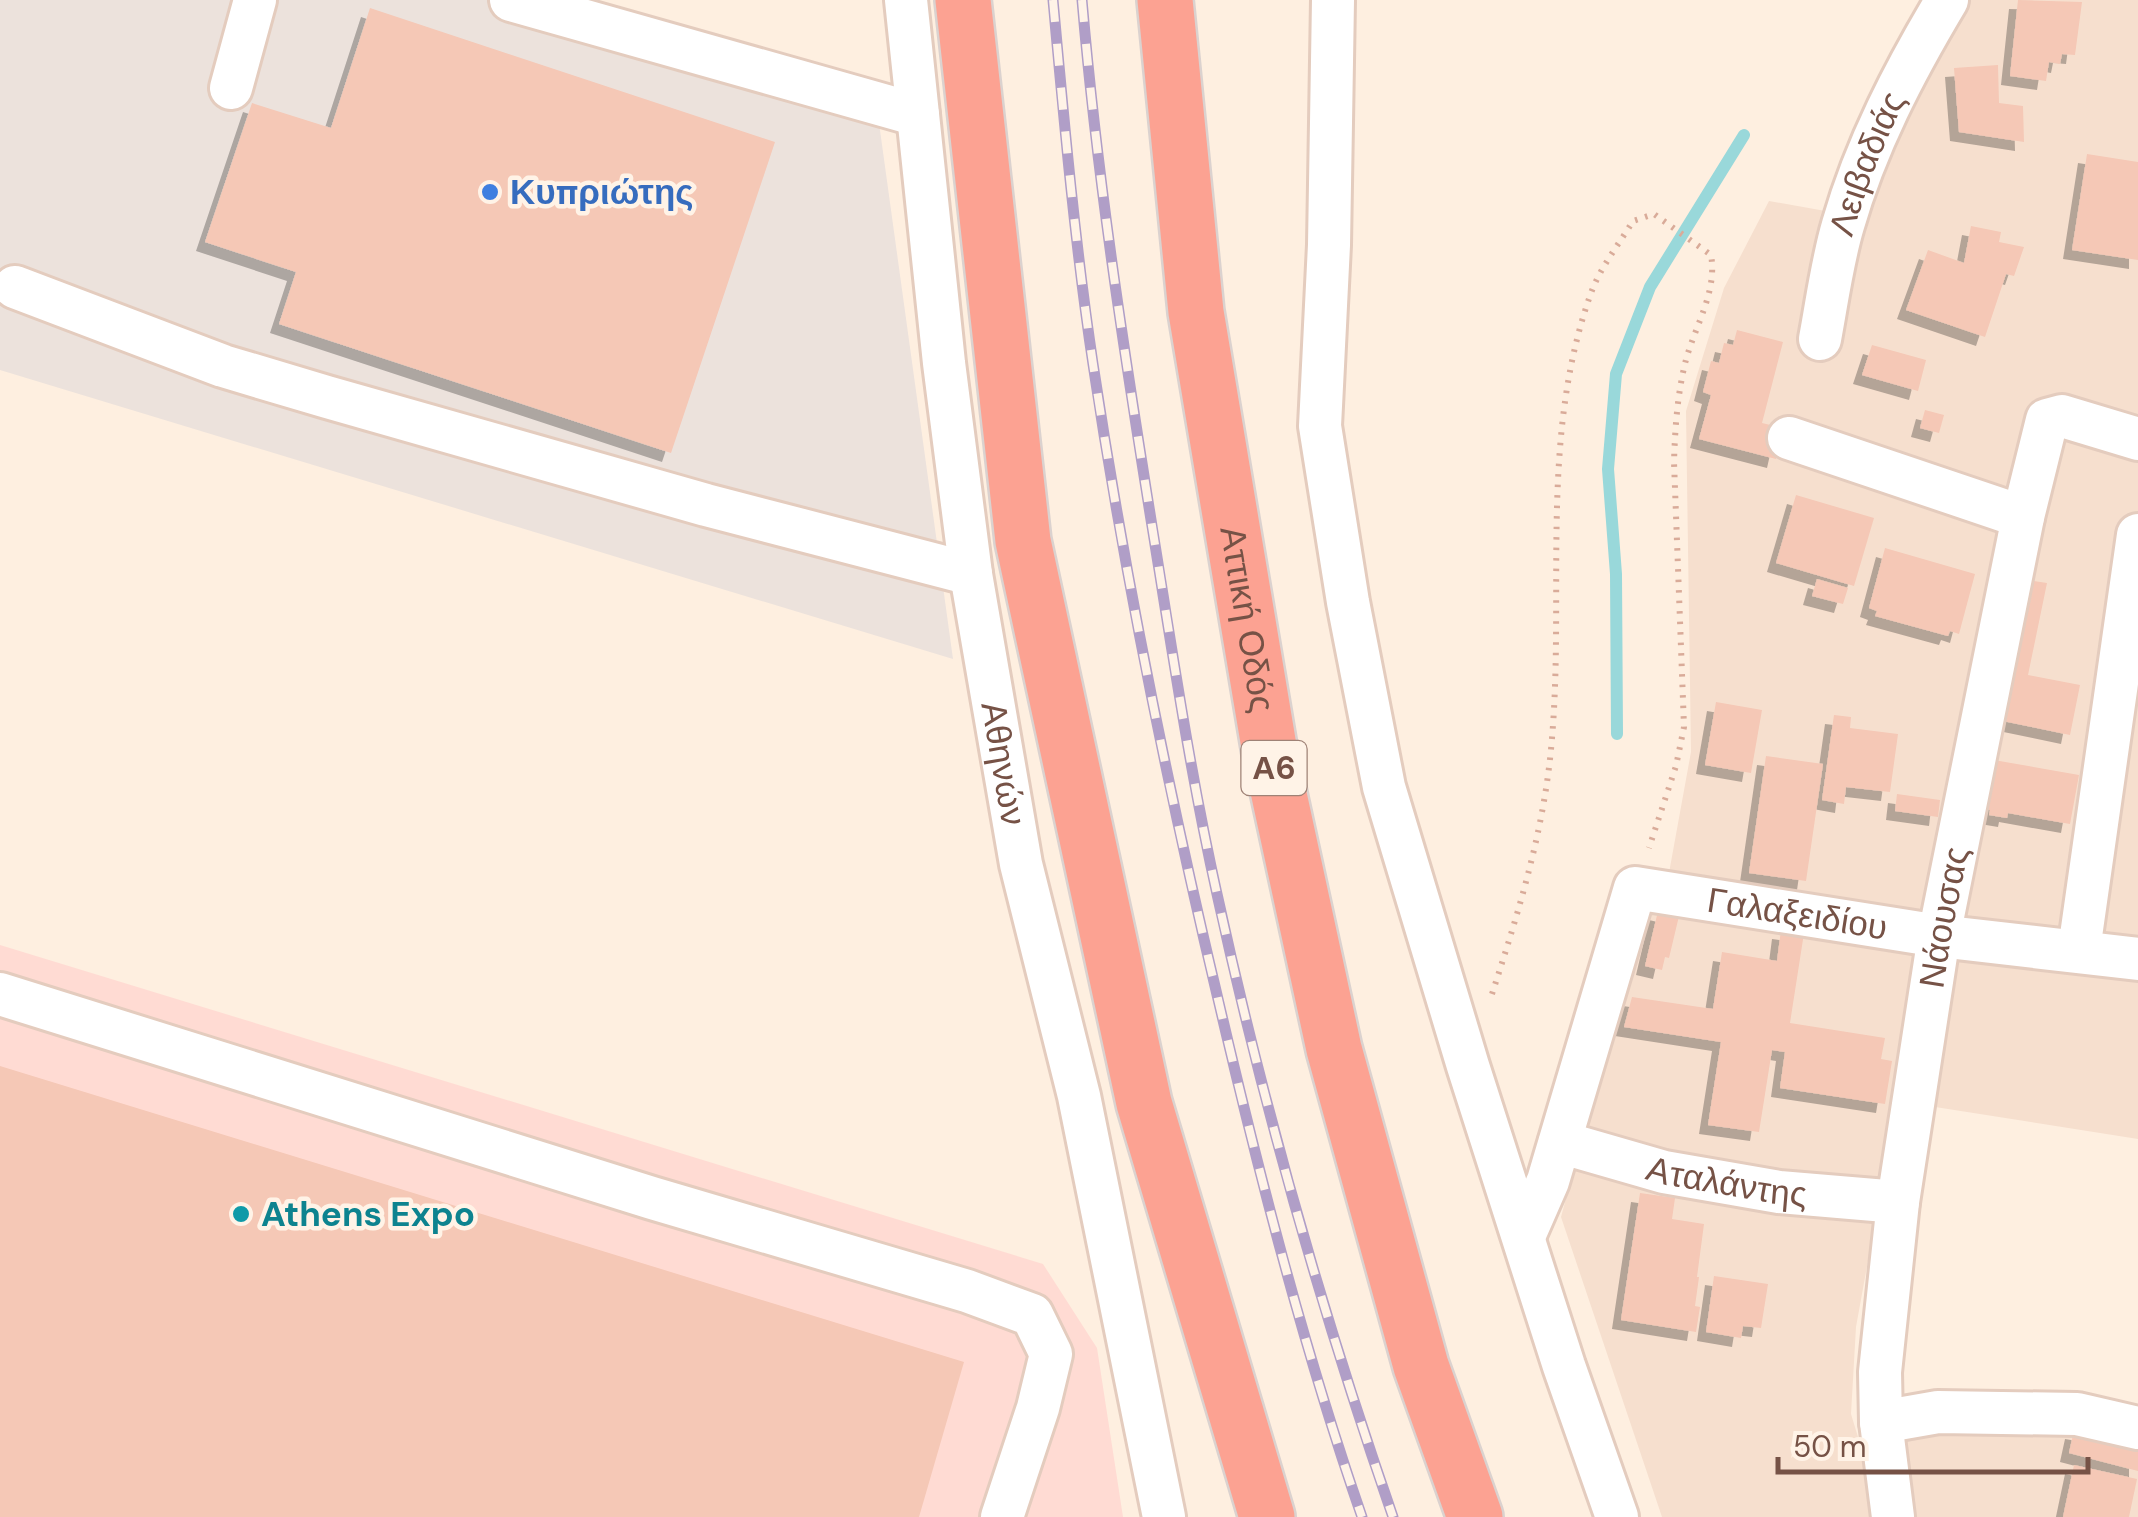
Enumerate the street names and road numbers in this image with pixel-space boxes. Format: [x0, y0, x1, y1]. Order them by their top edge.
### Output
street label: Λειβαδιάς [1818, 84, 1916, 241]
street label: Αττική Οδός [1209, 523, 1286, 716]
street label: Αθηνών [970, 698, 1037, 829]
road number: Α6 [1242, 741, 1306, 795]
street label: Νάουσας [1908, 843, 1979, 991]
street label: Γαλαξειδίου [1704, 877, 1891, 951]
street label: Αταλάντης [1641, 1145, 1809, 1217]

